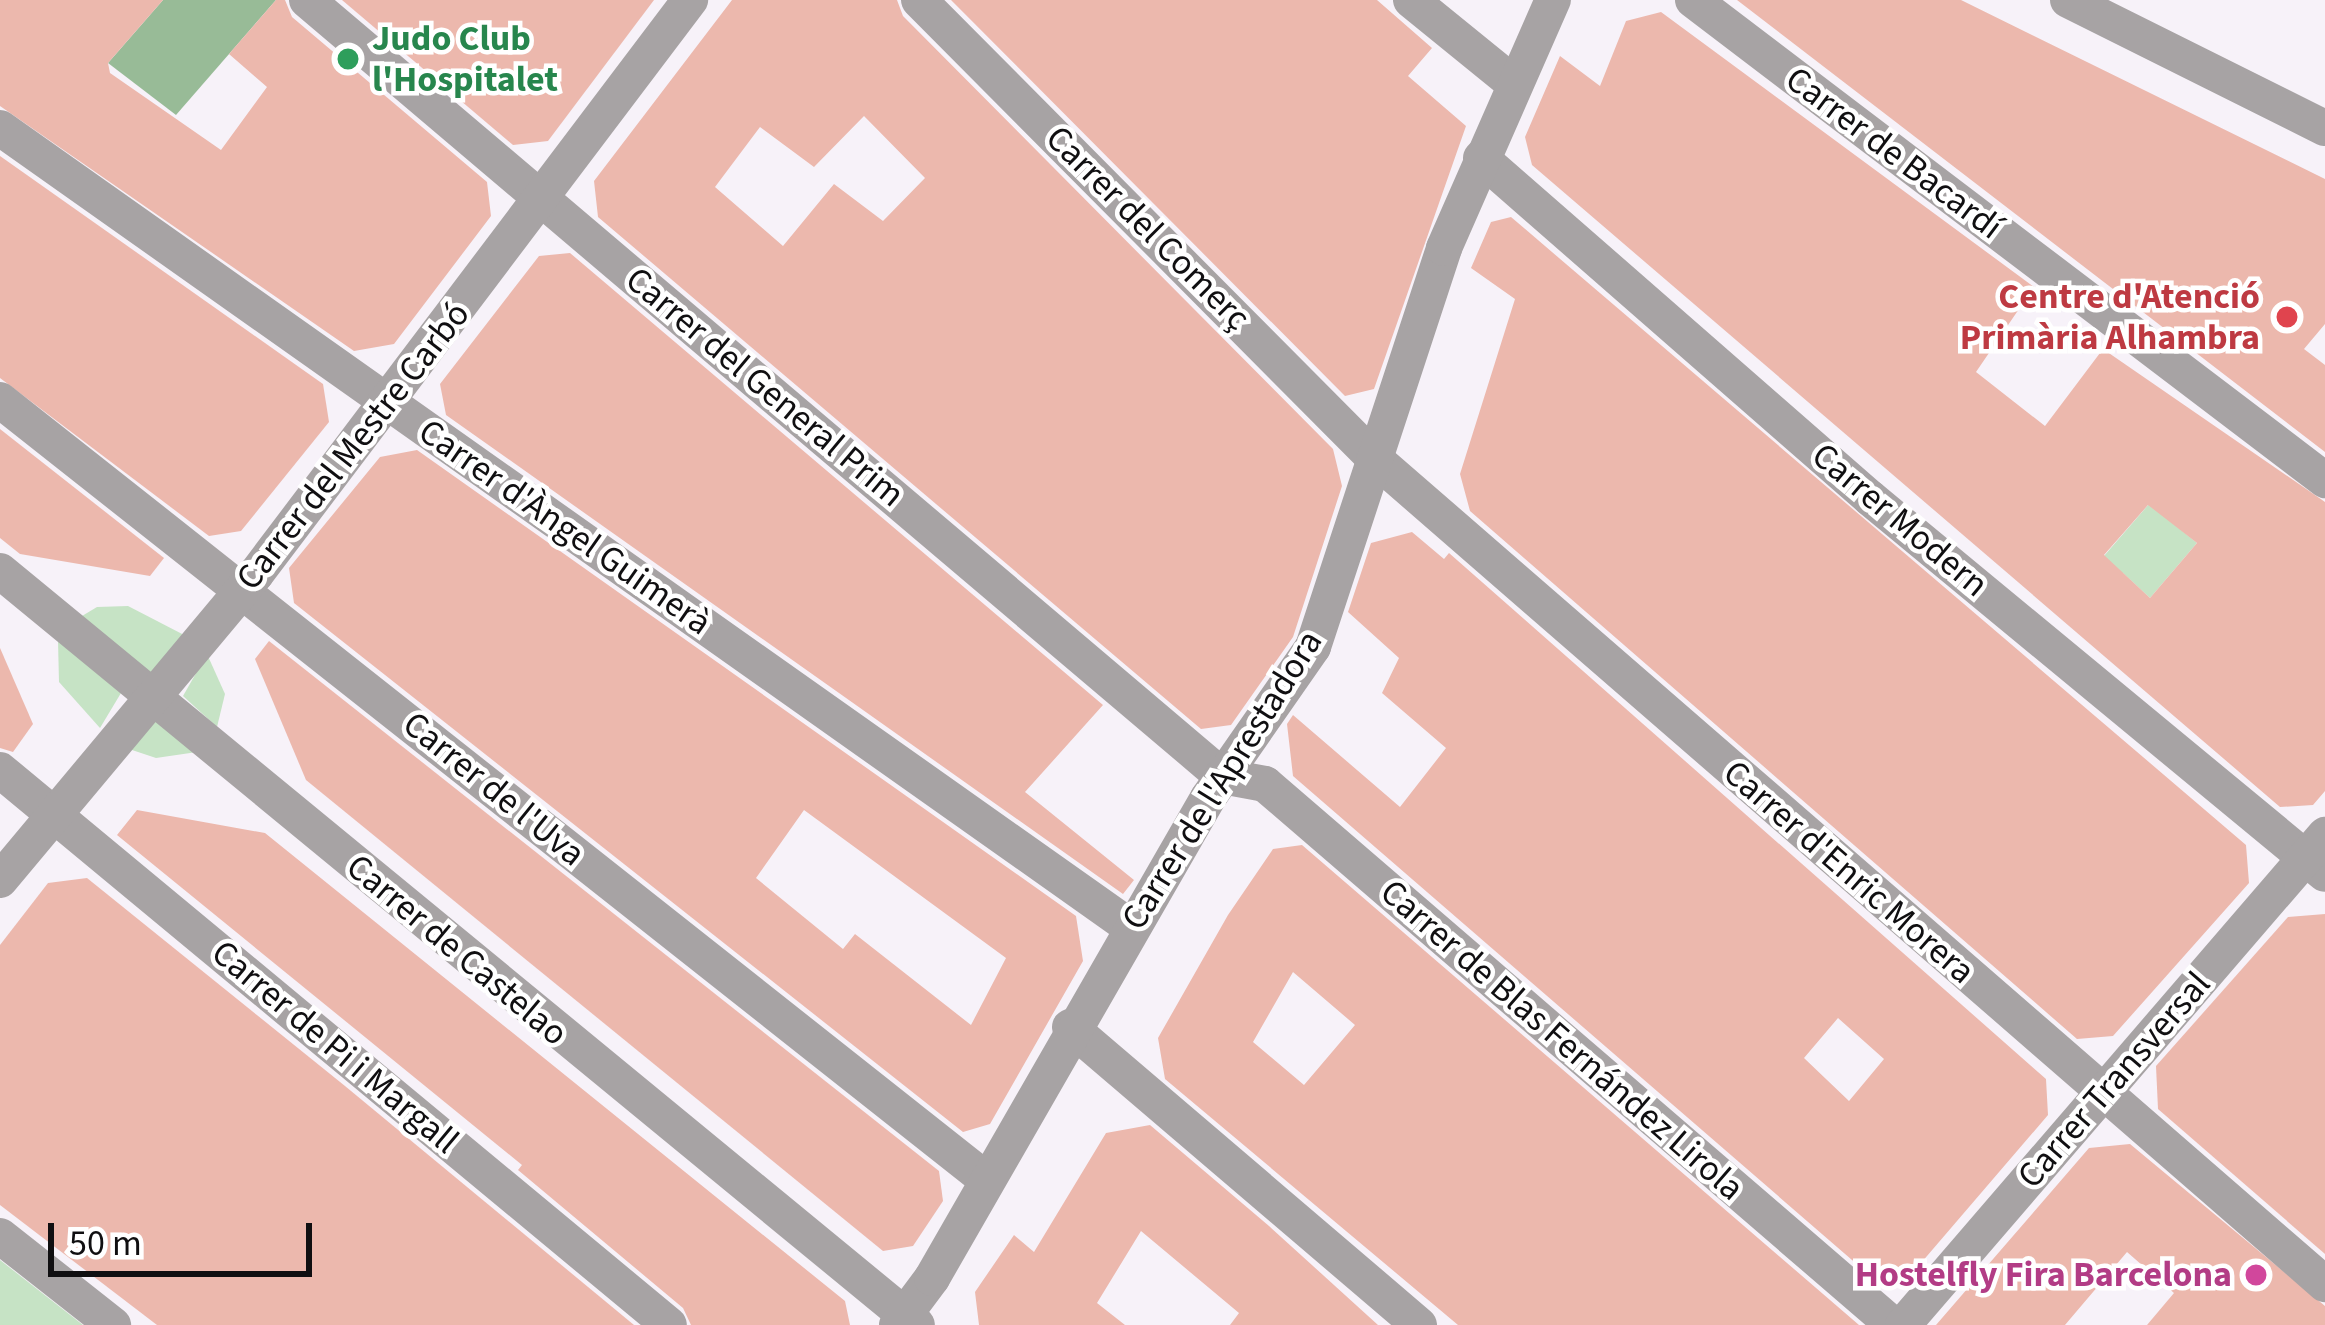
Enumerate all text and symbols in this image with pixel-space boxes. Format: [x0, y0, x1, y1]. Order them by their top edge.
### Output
place label: Judo Club l'Hospitalet [372, 16, 558, 101]
marker: Judo Club l'Hospitalet [335, 46, 361, 72]
street label: Carrer de Bacardí [1777, 57, 2011, 249]
street label: Carrer del Comerç [1037, 117, 1259, 339]
street label: Carrer del General Prim [617, 258, 913, 516]
place label: Centre d'Atenció Primària Alhambra [1960, 274, 2260, 359]
street label: Carrer del Mestre Carbó [227, 293, 479, 599]
marker: Centre d'Atenció Primària Alhambra [2271, 301, 2303, 333]
street label: Carrer d'Àngel Guimerà [410, 410, 720, 644]
street label: Carrer Modern [1803, 434, 1997, 606]
street label: Carrer de l'Aprestadora [1112, 622, 1332, 938]
street label: Carrer de l'Uva [394, 703, 594, 875]
street label: Carrer d'Enric Morera [1714, 751, 1984, 993]
street label: Carrer de Castelao [338, 845, 576, 1055]
street label: Carrer de Blas Fernández Lirola [1371, 870, 1753, 1210]
street label: Carrer de Pi i Margall [203, 931, 467, 1163]
street label: Carrer Transversal [2008, 963, 2220, 1197]
scale bar [54, 1199, 318, 1273]
text: 50 m [69, 1218, 142, 1269]
place label: Hostelfly Fira Barcelona [1855, 1253, 2232, 1297]
marker: Hostelfly Fira Barcelona [2243, 1262, 2269, 1288]

